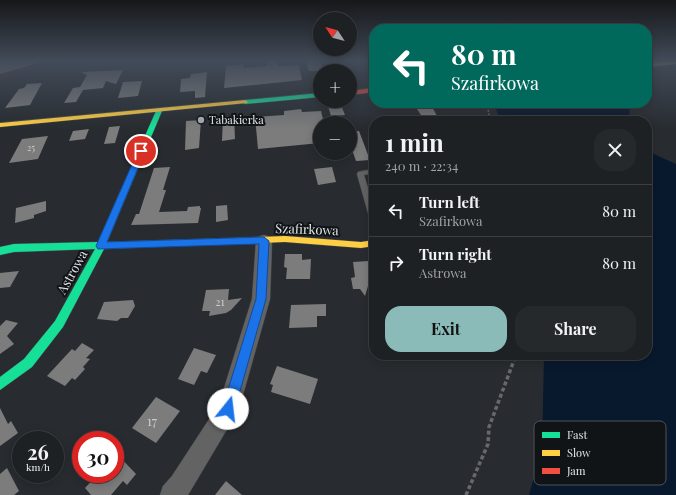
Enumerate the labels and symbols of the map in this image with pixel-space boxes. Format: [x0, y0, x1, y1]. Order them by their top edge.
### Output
north arrow [313, 12, 357, 56]
place label: Tabakierka [209, 112, 264, 127]
marker: Tabakierka [196, 115, 206, 125]
pin [124, 134, 158, 168]
house number: 25 [27, 141, 35, 153]
street label: Szafirkowa [275, 219, 340, 238]
street label: Astrowa [52, 246, 91, 298]
house number: 21 [215, 294, 225, 309]
position arrow [207, 388, 249, 430]
house number: 17 [147, 412, 158, 429]
legend [534, 421, 666, 485]
text: Fast [567, 427, 587, 442]
speed limit sign: 30 [72, 431, 124, 483]
text: Slow [567, 445, 591, 460]
text: Jam [566, 463, 586, 478]

